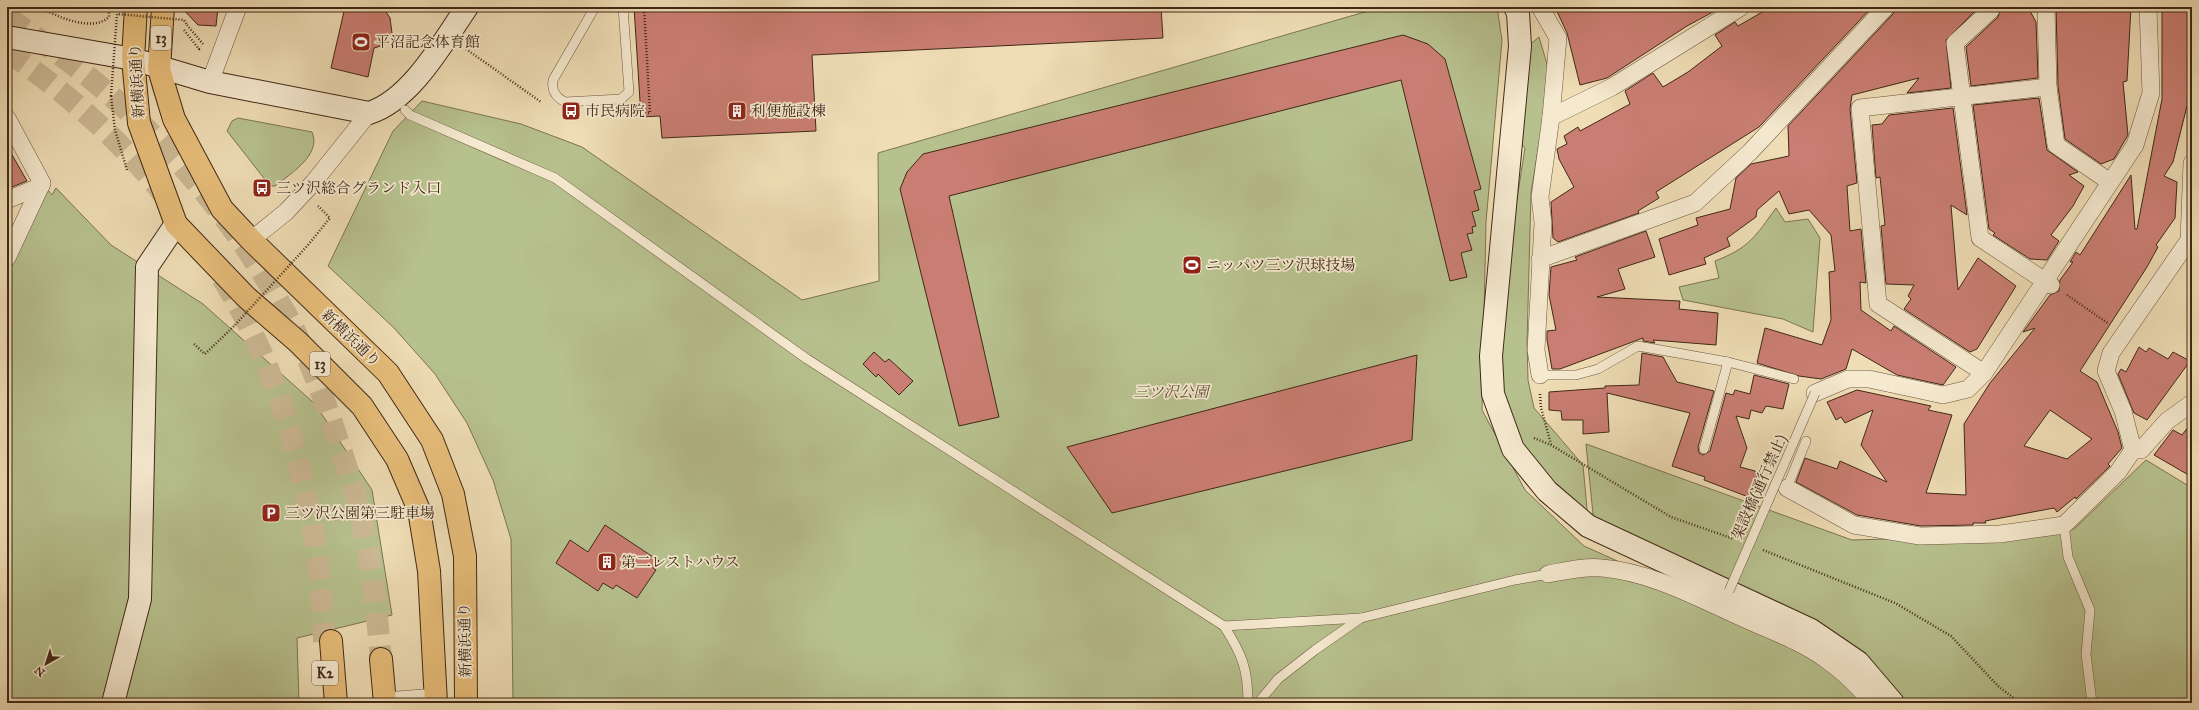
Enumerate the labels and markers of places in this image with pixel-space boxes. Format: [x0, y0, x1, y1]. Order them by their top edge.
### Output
sports icon: 平沼記念体育館 [350, 31, 372, 53]
place label: 平沼記念体育館 [375, 33, 480, 51]
bus stop icon: 市民病院 [560, 100, 582, 122]
building icon: 利便施設棟 [726, 100, 748, 122]
place label: 市民病院 [585, 102, 645, 120]
place label: 利便施設棟 [751, 102, 826, 120]
bus stop icon: 三ツ沢総合グランド入口 [251, 177, 273, 199]
place label: 三ツ沢総合グランド入口 [276, 179, 441, 197]
sports icon: ニッパツ三ツ沢球技場 [1181, 254, 1203, 276]
place label: ニッパツ三ツ沢球技場 [1206, 256, 1355, 274]
parking icon: 三ツ沢公園第三駐車場 [260, 502, 282, 524]
place label: 三ツ沢公園第三駐車場 [285, 504, 435, 522]
building icon: 第二レストハウス [596, 551, 618, 573]
place label: 第二レストハウス [621, 553, 740, 571]

